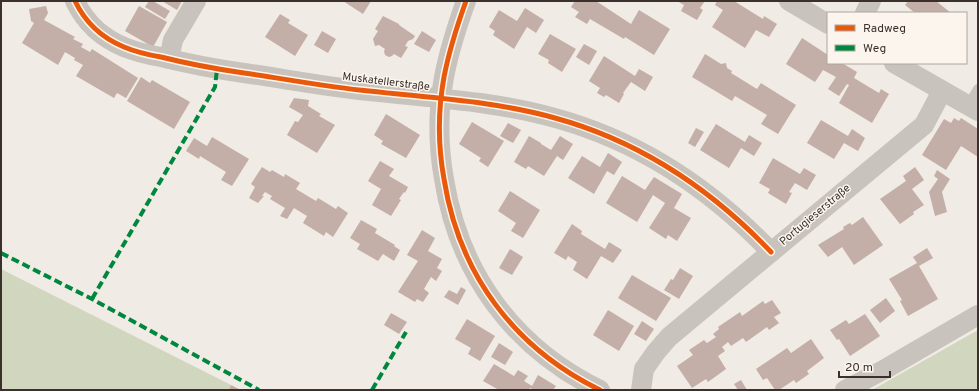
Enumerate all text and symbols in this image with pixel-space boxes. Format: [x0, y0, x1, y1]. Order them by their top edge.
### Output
legend [827, 12, 967, 64]
text: Radweg [863, 21, 906, 37]
text: Weg [863, 41, 886, 57]
street label: Muskatellerstraße [342, 70, 431, 94]
street label: Portugieserstraße [777, 181, 853, 249]
scale bar [839, 353, 890, 379]
text: 20 m [845, 360, 873, 376]

